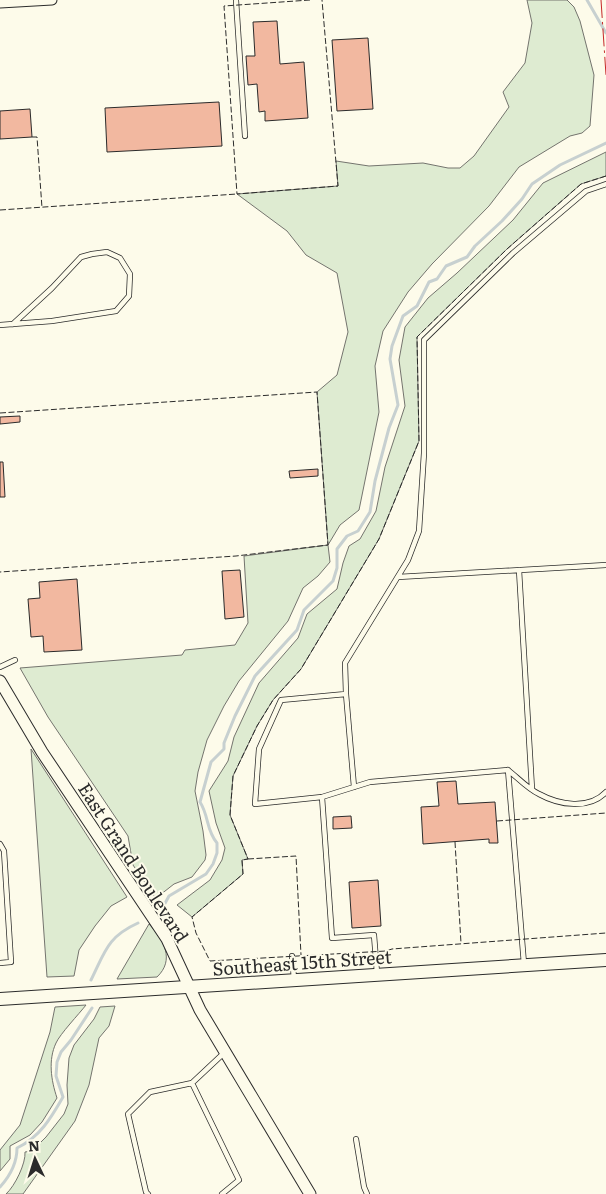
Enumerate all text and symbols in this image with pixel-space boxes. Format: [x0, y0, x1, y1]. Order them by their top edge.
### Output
street label: East Grand Boulevard [72, 777, 196, 947]
street label: Southeast 15th Street [211, 942, 393, 982]
north arrow [10, 1134, 60, 1184]
text: N [27, 1135, 41, 1155]

